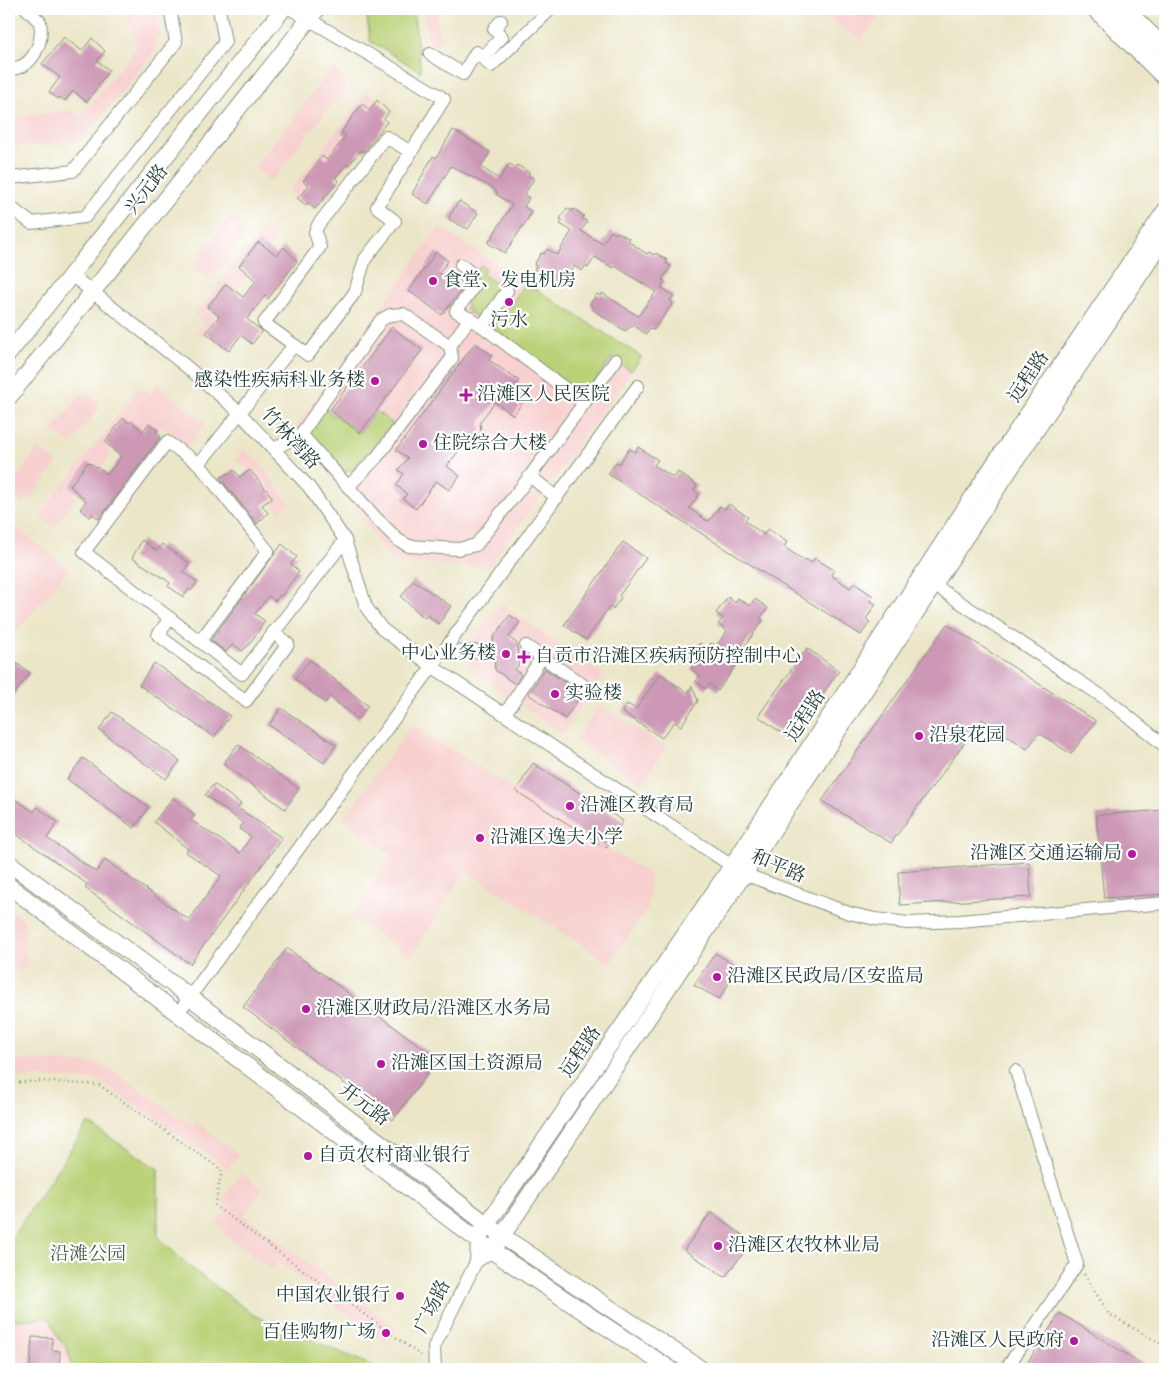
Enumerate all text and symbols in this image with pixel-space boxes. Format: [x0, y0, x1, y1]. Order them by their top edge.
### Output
street label: 兴元路 [119, 160, 175, 220]
place label: 食堂、发电机房 [443, 268, 576, 294]
marker: 食堂、发电机房 [427, 275, 439, 287]
marker: 污水 [503, 296, 515, 308]
place label: 污水 [490, 308, 528, 334]
street label: 远程路 [1002, 346, 1056, 408]
place label: 感染性疾病科业务楼 [194, 368, 365, 394]
marker: 感染性疾病科业务楼 [369, 375, 381, 387]
place label: 沿滩区人民医院 [477, 382, 610, 408]
marker: 沿滩区人民医院 [459, 388, 473, 402]
street label: 竹林湾路 [255, 402, 325, 476]
place label: 住院综合大楼 [433, 431, 547, 457]
marker: 住院综合大楼 [417, 438, 429, 450]
place label: 中心业务楼 [401, 641, 496, 667]
place label: 自贡市沿滩区疾病预防控制中心 [535, 644, 801, 670]
marker: 中心业务楼 [500, 648, 512, 660]
marker: 自贡市沿滩区疾病预防控制中心 [517, 650, 531, 664]
place label: 实验楼 [565, 681, 622, 707]
street label: 远程路 [780, 685, 832, 747]
marker: 实验楼 [549, 688, 561, 700]
place label: 沿泉花园 [929, 723, 1005, 749]
marker: 沿泉花园 [913, 730, 925, 742]
place label: 沿滩区教育局 [580, 793, 694, 819]
marker: 沿滩区教育局 [564, 800, 576, 812]
place label: 沿滩区逸夫小学 [490, 825, 623, 851]
marker: 沿滩区逸夫小学 [474, 832, 486, 844]
place label: 沿滩区交通运输局 [970, 841, 1122, 867]
street label: 和平路 [747, 844, 809, 890]
marker: 沿滩区交通运输局 [1126, 848, 1138, 860]
place label: 沿滩区民政局/区安监局 [727, 964, 924, 990]
marker: 沿滩区民政局/区安监局 [711, 971, 723, 983]
place label: 沿滩区财政局/沿滩区水务局 [316, 996, 551, 1022]
marker: 沿滩区财政局/沿滩区水务局 [300, 1003, 312, 1015]
street label: 远程路 [554, 1021, 608, 1083]
place label: 沿滩区国土资源局 [391, 1051, 543, 1077]
marker: 沿滩区国土资源局 [375, 1058, 387, 1070]
street label: 开元路 [333, 1077, 395, 1133]
place label: 自贡农村商业银行 [318, 1143, 470, 1169]
marker: 自贡农村商业银行 [302, 1150, 314, 1162]
place label: 沿滩区农牧林业局 [728, 1233, 880, 1259]
marker: 沿滩区农牧林业局 [712, 1240, 724, 1252]
park label: 沿滩公园 [50, 1242, 126, 1268]
street label: 广场路 [409, 1276, 457, 1338]
place label: 中国农业银行 [276, 1283, 390, 1309]
marker: 中国农业银行 [394, 1290, 406, 1302]
place label: 百佳购物广场 [262, 1320, 376, 1346]
marker: 百佳购物广场 [380, 1327, 392, 1339]
place label: 沿滩区人民政府 [931, 1328, 1064, 1354]
marker: 沿滩区人民政府 [1068, 1335, 1080, 1347]

